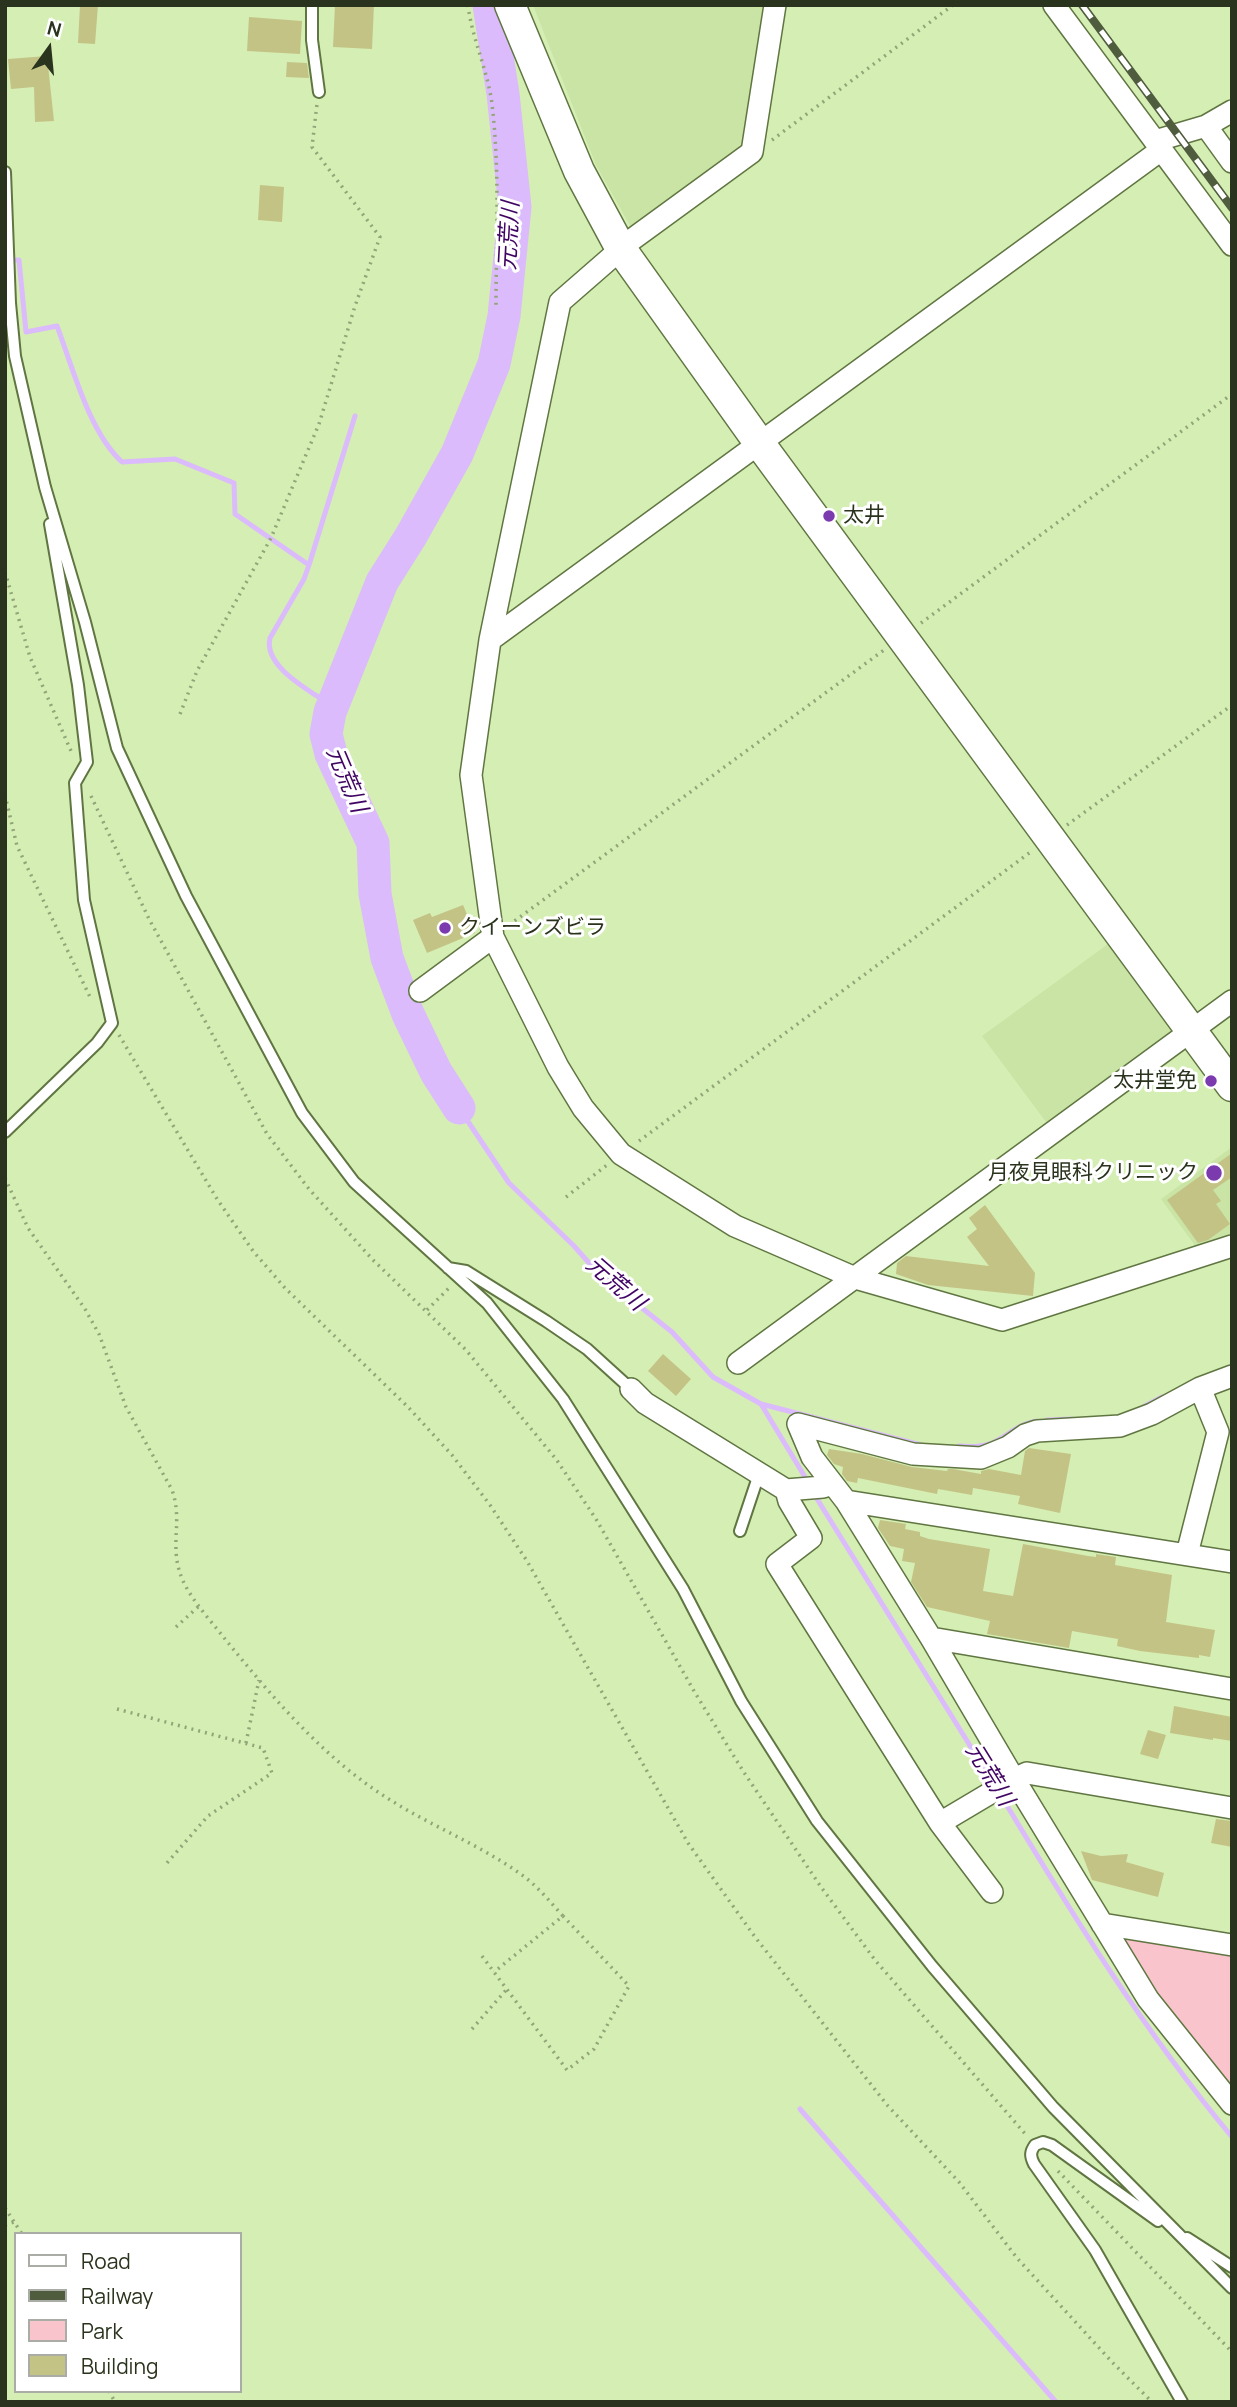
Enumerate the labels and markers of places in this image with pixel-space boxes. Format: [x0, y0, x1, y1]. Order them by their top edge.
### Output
place label: 太井 [843, 503, 885, 529]
marker: 太井 [821, 508, 837, 524]
place label: クイーンズビラ [459, 915, 606, 941]
marker: クイーンズビラ [437, 920, 453, 936]
place label: 太井堂免 [1113, 1068, 1197, 1094]
marker: 太井堂免 [1203, 1073, 1219, 1089]
place label: 月夜見眼科クリニック [988, 1160, 1198, 1186]
marker: 月夜見眼科クリニック [1204, 1163, 1224, 1183]

